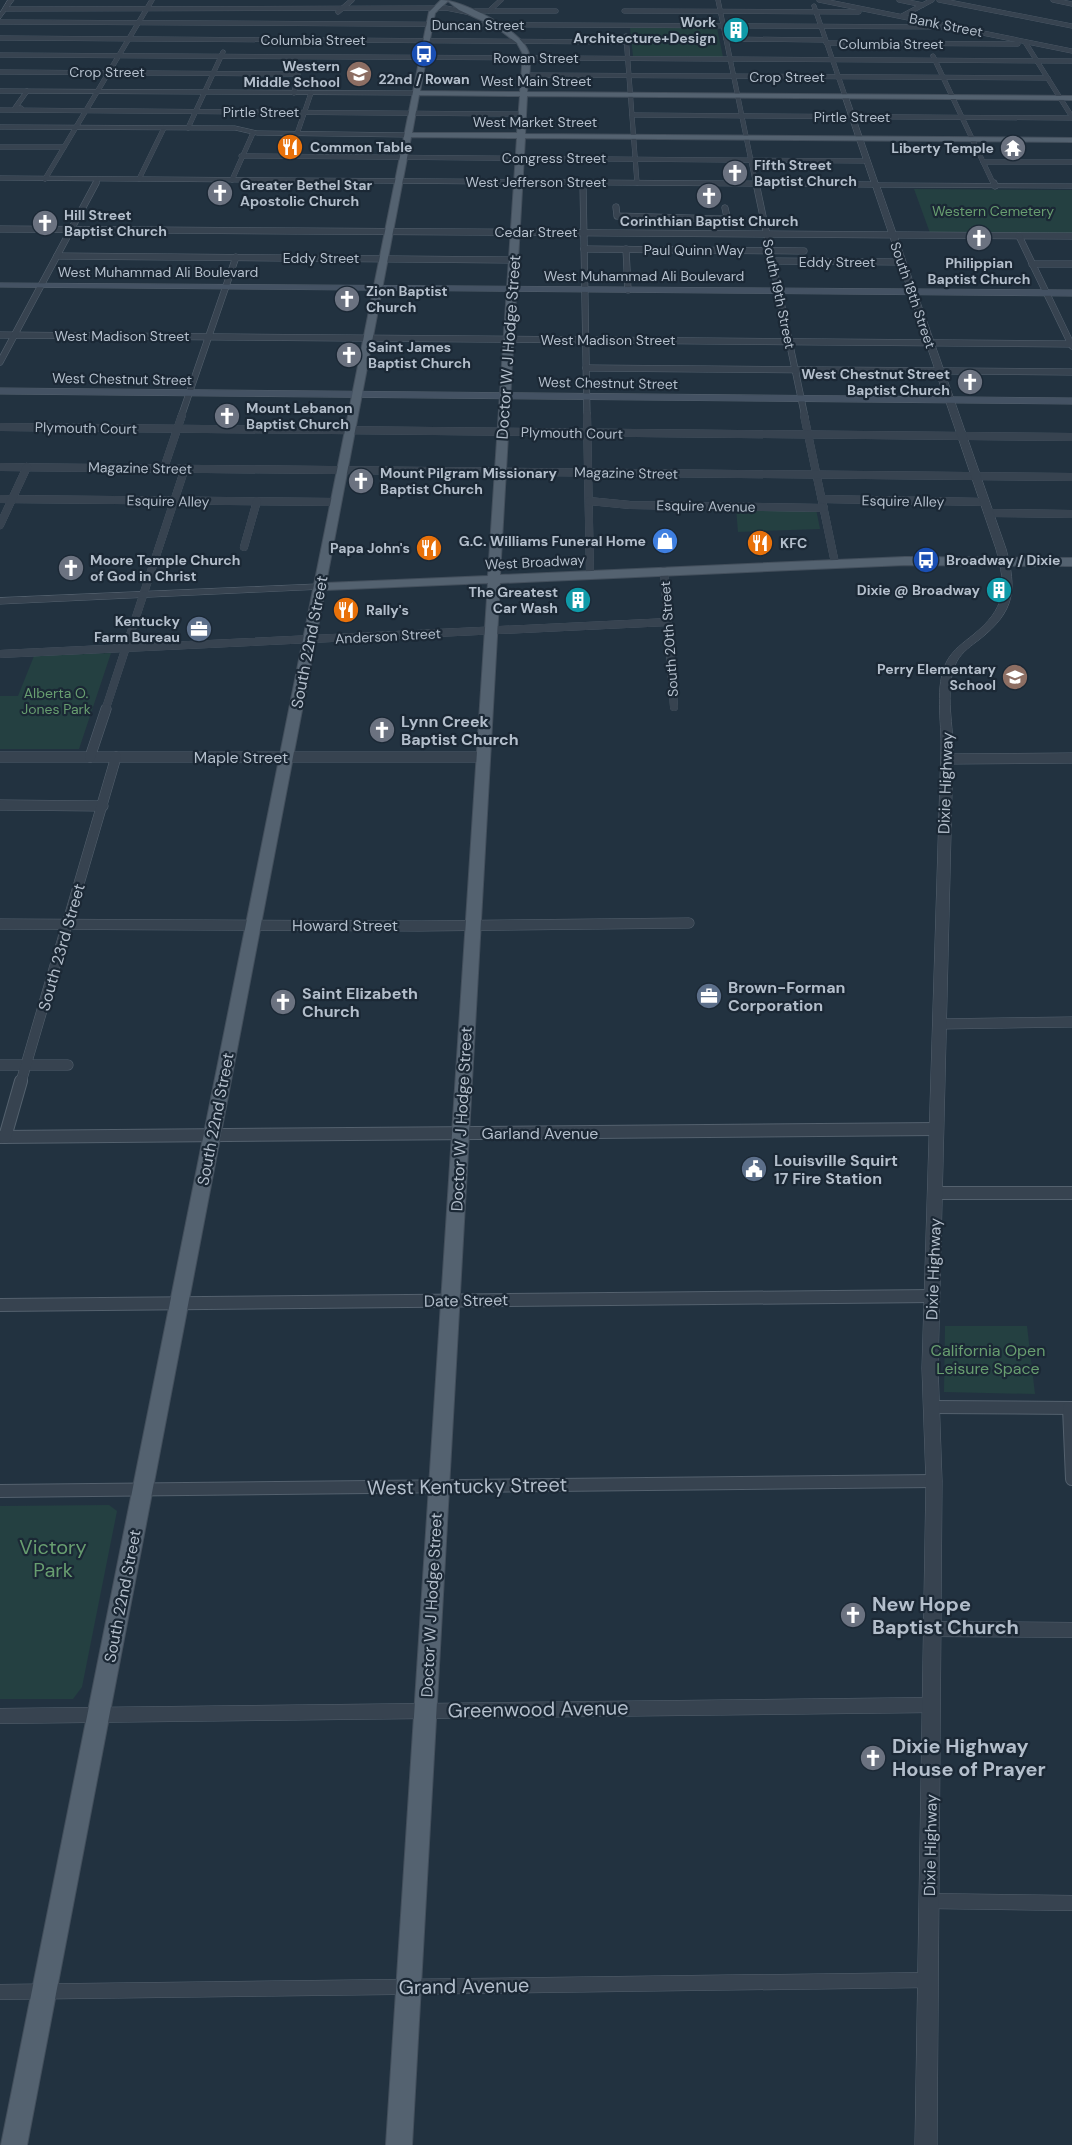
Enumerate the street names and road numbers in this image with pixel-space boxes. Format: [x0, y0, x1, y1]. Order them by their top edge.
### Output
street label: Bank Street [908, 9, 984, 41]
street label: Duncan Street [432, 16, 524, 34]
street label: Columbia Street [260, 31, 366, 49]
street label: Columbia Street [838, 35, 944, 53]
street label: Rowan Street [493, 49, 579, 67]
street label: Crop Street [69, 63, 145, 81]
street label: Crop Street [749, 68, 825, 86]
street label: West Main Street [481, 72, 591, 90]
street label: Pirtle Street [223, 103, 299, 121]
street label: Pirtle Street [814, 108, 890, 126]
street label: West Market Street [473, 113, 597, 131]
street label: Congress Street [502, 149, 606, 167]
street label: West Jefferson Street [466, 173, 606, 191]
street label: Cedar Street [495, 223, 577, 241]
street label: South 19th Street [759, 237, 799, 351]
street label: South 18th Street [886, 239, 940, 351]
street label: Paul Quinn Way [644, 241, 744, 259]
street label: Eddy Street [283, 249, 359, 267]
street label: Eddy Street [799, 253, 875, 271]
street label: Doctor W J Hodge Street [492, 254, 525, 440]
street label: West Muhammad Ali Boulevard [58, 263, 258, 281]
street label: West Muhammad Ali Boulevard [544, 267, 744, 285]
street label: West Madison Street [54, 327, 190, 345]
street label: West Madison Street [540, 331, 676, 349]
street label: West Chestnut Street [52, 369, 192, 389]
street label: West Chestnut Street [538, 373, 678, 393]
street label: Plymouth Court [35, 418, 137, 438]
street label: Plymouth Court [521, 423, 623, 443]
street label: Magazine Street [88, 458, 192, 478]
street label: Magazine Street [574, 463, 678, 483]
street label: Esquire Alley [127, 491, 210, 511]
street label: Esquire Alley [862, 491, 945, 511]
street label: Esquire Avenue [656, 496, 756, 516]
street label: West Broadway [484, 550, 586, 574]
street label: South 22nd Street [286, 574, 333, 710]
street label: South 20th Street [656, 580, 682, 698]
street label: Anderson Street [335, 624, 441, 648]
street label: Dixie Highway [933, 732, 958, 834]
street label: Maple Street [194, 747, 288, 768]
street label: South 23rd Street [33, 881, 90, 1013]
street label: Howard Street [292, 915, 398, 936]
street label: Doctor W J Hodge Street [446, 1026, 477, 1212]
street label: South 22nd Street [192, 1051, 239, 1187]
street label: Garland Avenue [482, 1123, 598, 1144]
street label: Dixie Highway [921, 1218, 946, 1320]
street label: Date Street [424, 1289, 508, 1312]
street label: West Kentucky Street [367, 1471, 567, 1501]
street label: Doctor W J Hodge Street [416, 1512, 447, 1698]
street label: South 22nd Street [99, 1528, 146, 1664]
street label: Greenwood Avenue [447, 1694, 629, 1724]
street label: Dixie Highway [919, 1794, 942, 1896]
street label: Grand Avenue [398, 1972, 530, 2000]

